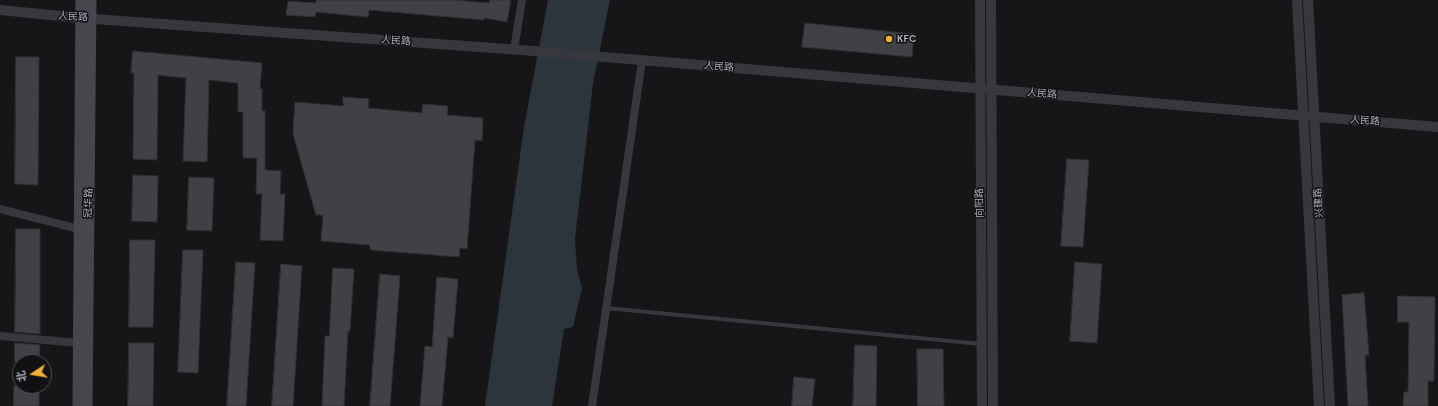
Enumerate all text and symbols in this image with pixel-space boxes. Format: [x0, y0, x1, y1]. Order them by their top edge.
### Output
street label: 人民路 [58, 10, 88, 24]
place label: KFC [897, 33, 916, 45]
street label: 人民路 [381, 34, 411, 48]
marker: KFC [884, 34, 894, 44]
street label: 人民路 [704, 60, 734, 74]
street label: 人民路 [1027, 87, 1057, 101]
street label: 人民路 [1350, 114, 1380, 128]
street label: 冠华路 [83, 188, 95, 218]
street label: 向阳路 [974, 188, 986, 218]
street label: 兴建路 [1312, 188, 1326, 218]
north arrow [12, 354, 52, 394]
text: 北 [13, 369, 29, 383]

